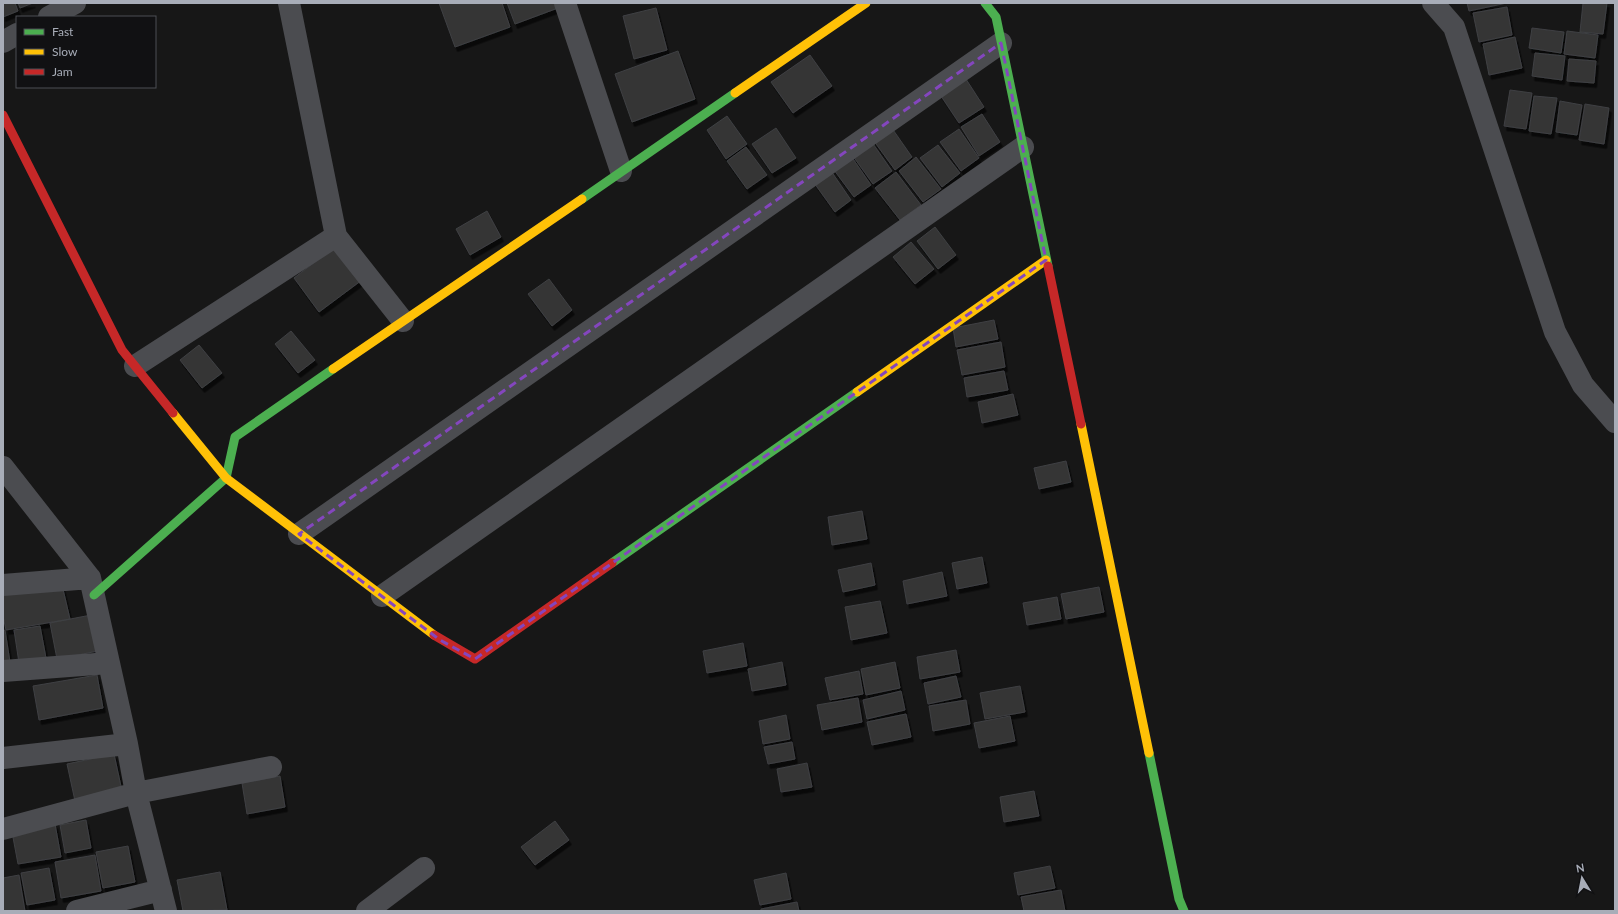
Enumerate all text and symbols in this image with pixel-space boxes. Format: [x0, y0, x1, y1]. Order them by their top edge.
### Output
legend [16, 16, 156, 88]
text: Fast [52, 24, 74, 39]
text: Slow [52, 44, 78, 59]
text: Jam [52, 64, 73, 79]
north arrow [1562, 858, 1602, 898]
text: N [1575, 861, 1585, 875]

